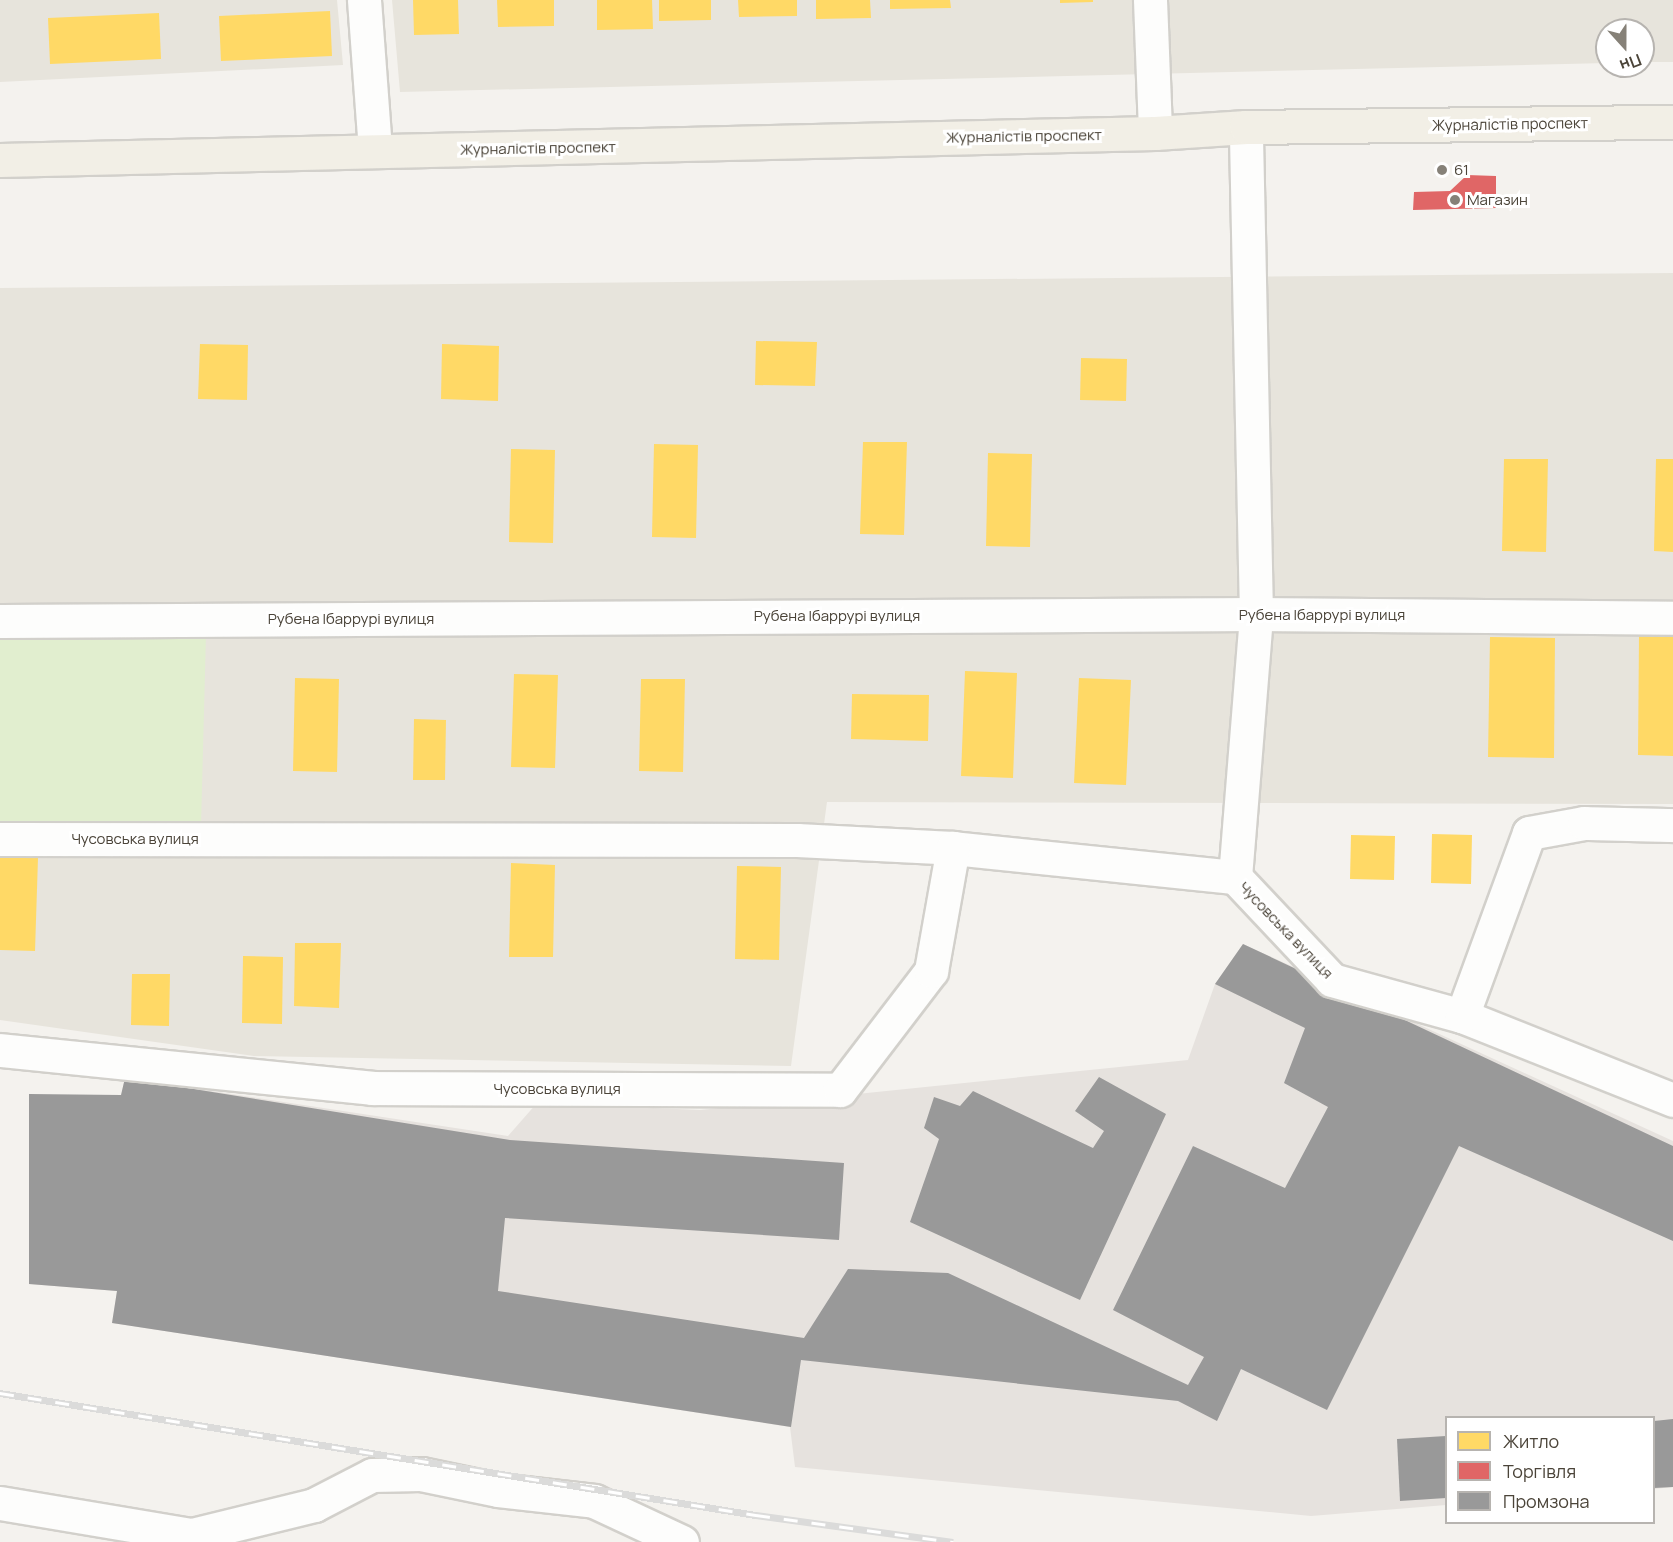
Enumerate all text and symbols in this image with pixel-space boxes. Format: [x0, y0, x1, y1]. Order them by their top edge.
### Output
north arrow [1595, 18, 1655, 78]
text: Пн [1617, 49, 1645, 77]
street label: Журналістів проспект [1432, 114, 1588, 134]
street label: Журналістів проспект [946, 126, 1102, 146]
street label: Журналістів проспект [460, 138, 616, 158]
place label: 61 [1454, 161, 1469, 179]
marker: 61 [1435, 163, 1449, 177]
place label: Магазин [1467, 191, 1528, 209]
marker: Магазин [1448, 193, 1462, 207]
street label: Рубена Ібаррурі вулиця [1239, 606, 1405, 624]
street label: Рубена Ібаррурі вулиця [754, 607, 920, 625]
street label: Рубена Ібаррурі вулиця [268, 610, 434, 628]
street label: Чусовська вулиця [71, 830, 199, 848]
street label: Чусовська вулиця [1235, 878, 1337, 982]
street label: Чусовська вулиця [493, 1080, 621, 1098]
legend [1445, 1416, 1655, 1524]
text: Житло [1503, 1429, 1559, 1453]
text: Торгівля [1503, 1459, 1576, 1483]
text: Промзона [1503, 1489, 1590, 1513]

